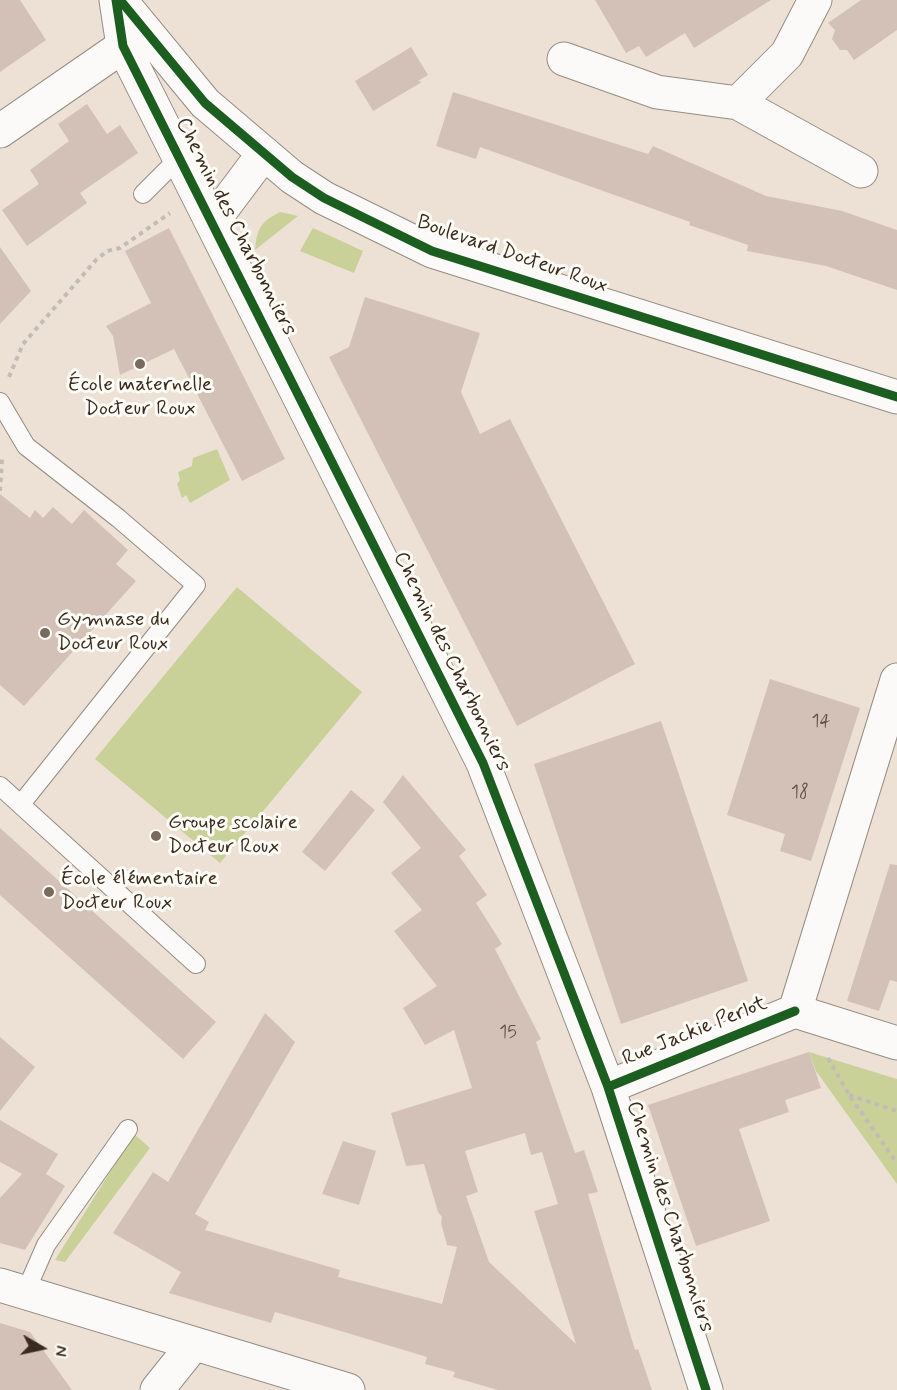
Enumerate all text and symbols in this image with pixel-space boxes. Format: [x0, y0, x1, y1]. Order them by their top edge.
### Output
street label: Chemin des Charbonniers [169, 114, 301, 340]
street label: Boulevard Docteur Roux [413, 211, 611, 299]
marker: École maternelle Docteur Roux [133, 357, 147, 371]
place label: École maternelle Docteur Roux [68, 373, 212, 423]
street label: Chemin des Charbonniers [387, 548, 515, 776]
place label: Gymnase du Docteur Roux [57, 608, 169, 658]
marker: Gymnase du Docteur Roux [38, 626, 52, 640]
house number: 14 [812, 711, 830, 733]
house number: 18 [791, 782, 809, 804]
place label: Groupe scolaire Docteur Roux [168, 811, 298, 861]
marker: Groupe scolaire Docteur Roux [149, 829, 163, 843]
place label: École élémentaire Docteur Roux [61, 867, 218, 917]
marker: École élémentaire Docteur Roux [42, 885, 56, 899]
street label: Rue Jackie Perlot [619, 992, 771, 1072]
house number: 15 [499, 1022, 517, 1044]
street label: Chemin des Charbonniers [620, 1098, 718, 1336]
north arrow [12, 1318, 72, 1378]
text: N [49, 1344, 71, 1358]

